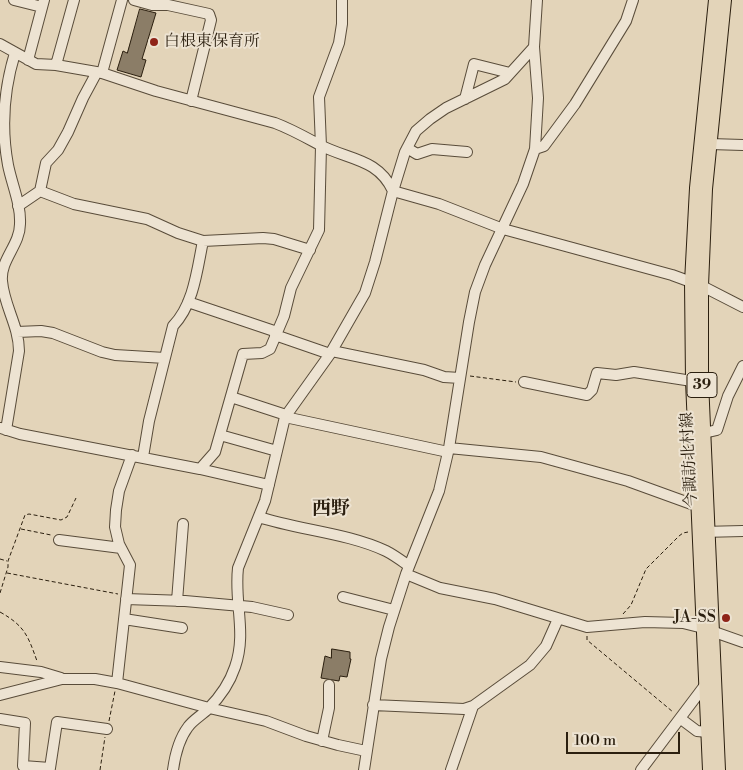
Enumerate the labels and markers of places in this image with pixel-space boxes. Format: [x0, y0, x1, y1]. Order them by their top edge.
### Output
place label: 白根東保育所 [164, 32, 260, 52]
marker: 白根東保育所 [148, 36, 160, 48]
place label: JA-SS [673, 608, 716, 628]
marker: JA-SS [720, 612, 732, 624]

